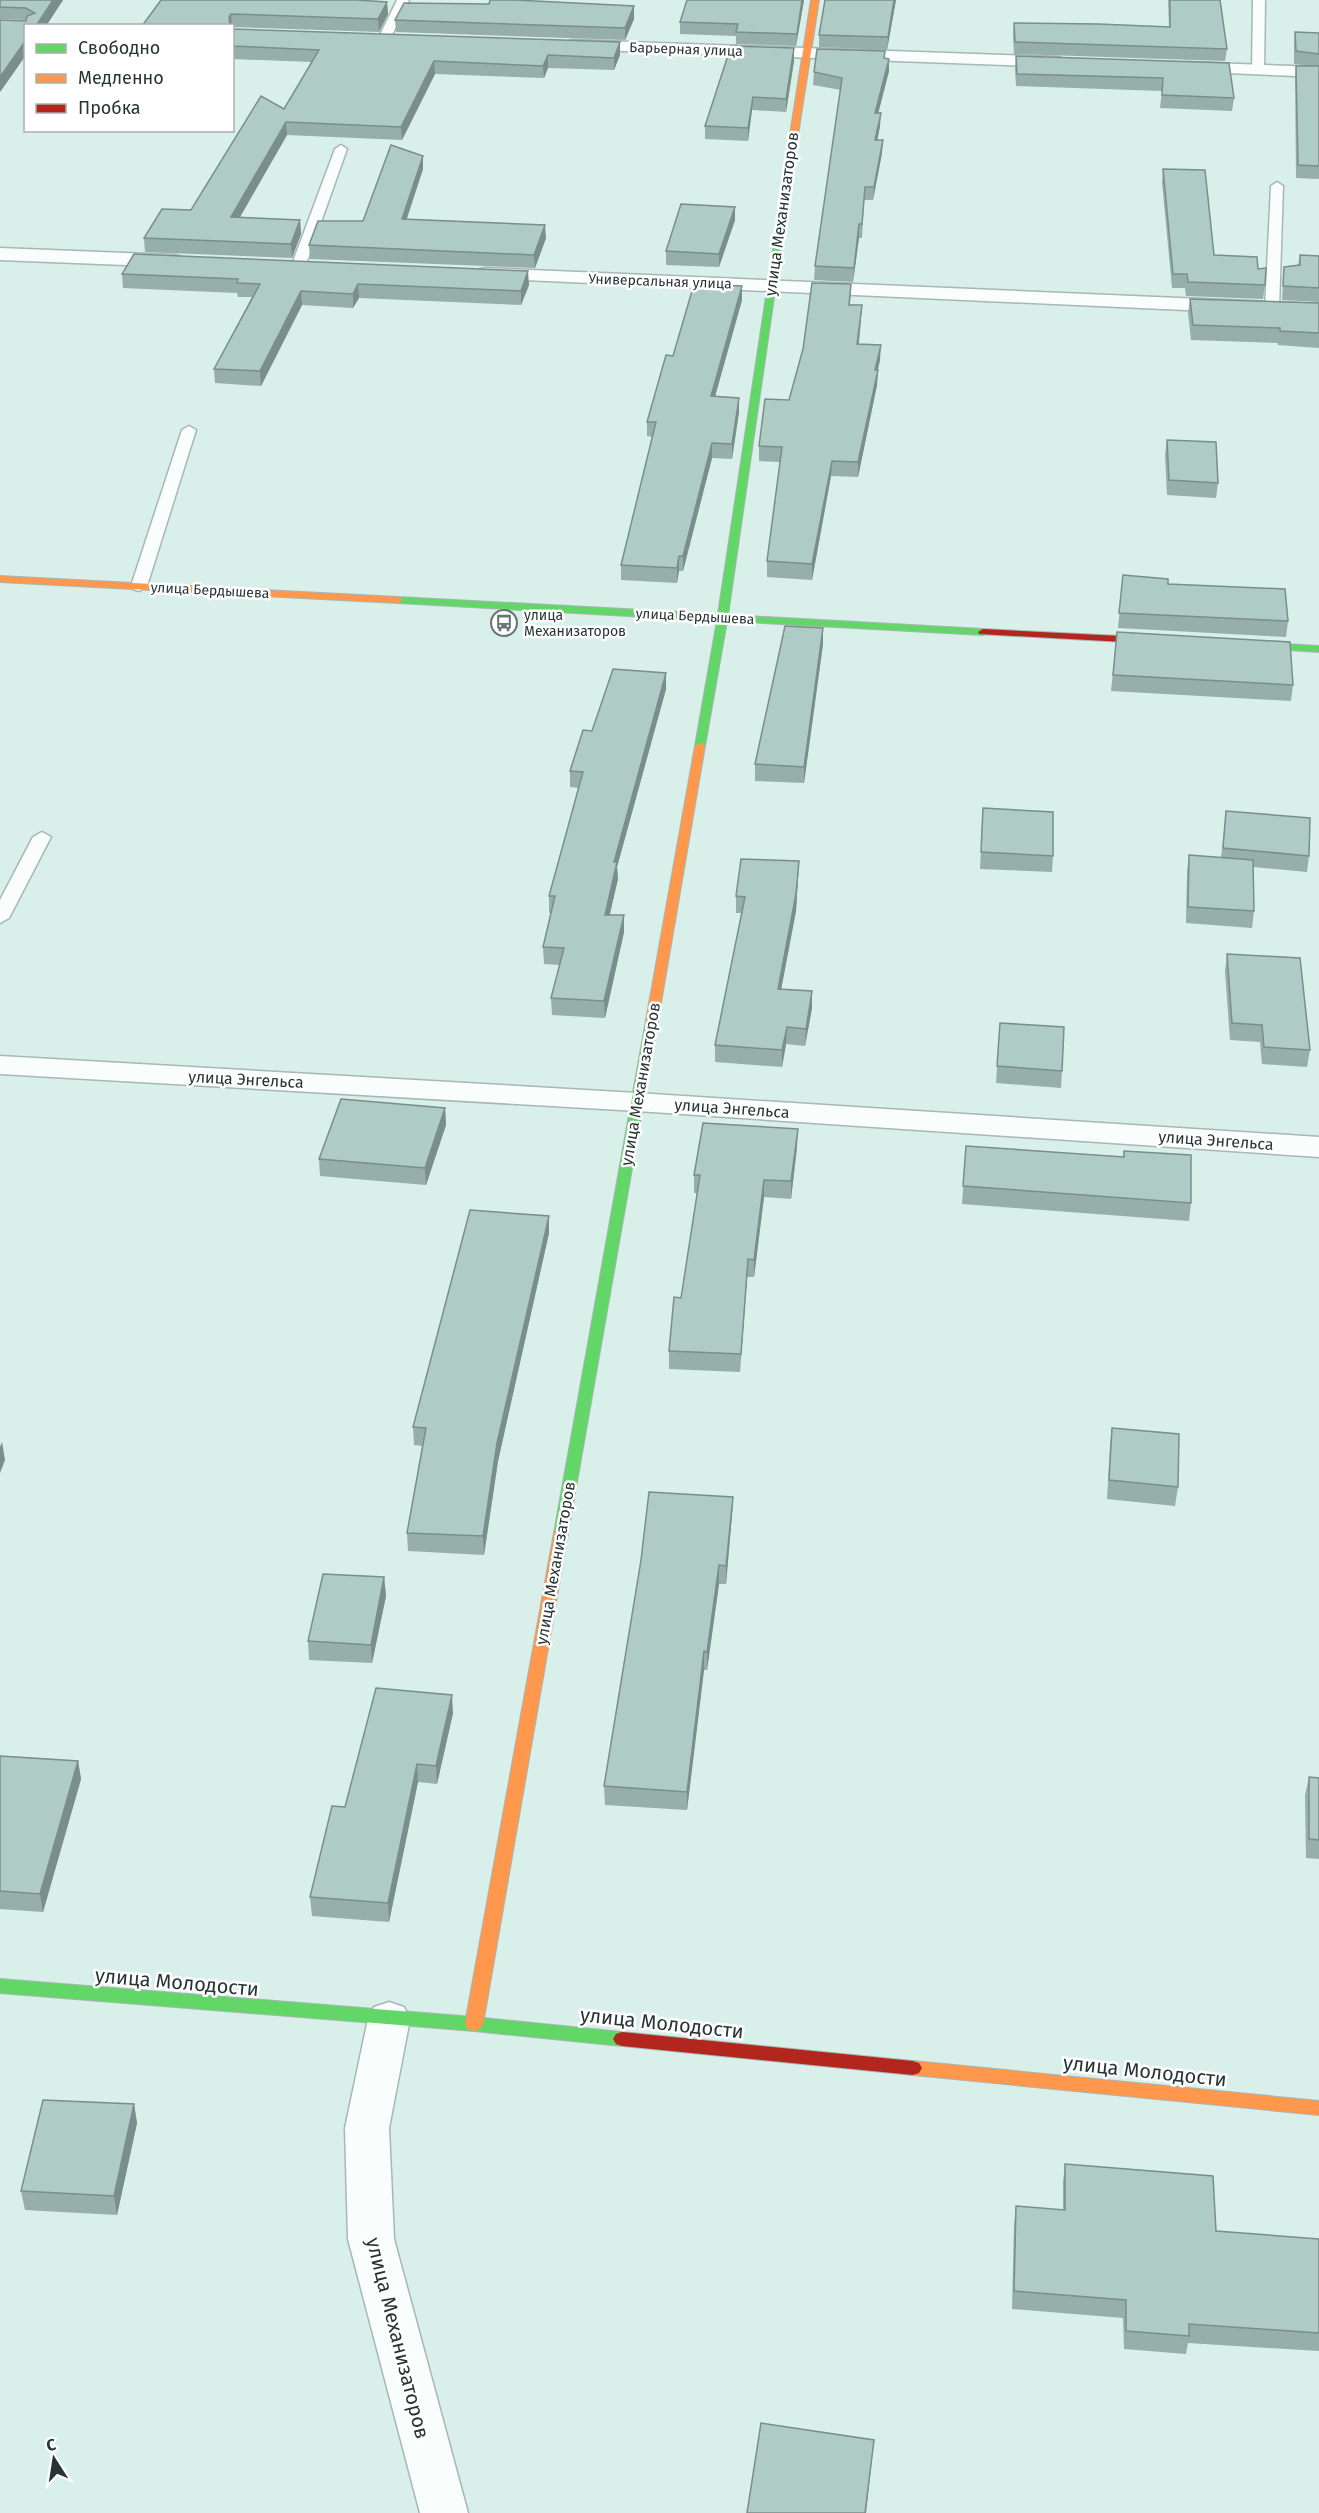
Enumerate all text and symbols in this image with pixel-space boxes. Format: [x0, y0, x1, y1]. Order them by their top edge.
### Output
legend [24, 24, 234, 132]
text: Свободно [78, 37, 160, 59]
street label: Барьерная улица [629, 39, 743, 60]
text: Медленно [78, 67, 164, 89]
text: Пробка [78, 97, 141, 119]
street label: улица Механизаторов [761, 131, 802, 297]
street label: Универсальная улица [588, 271, 732, 292]
street label: улица Бердышева [150, 579, 270, 602]
street label: улица Бердышева [635, 605, 755, 628]
place label: улица Механизаторов [524, 607, 626, 640]
bus stop icon: улица Механизаторов [489, 608, 519, 638]
street label: улица Механизаторов [617, 1001, 664, 1167]
street label: улица Энгельса [188, 1067, 304, 1092]
street label: улица Энгельса [674, 1095, 790, 1122]
street label: улица Энгельса [1158, 1127, 1274, 1154]
street label: улица Механизаторов [532, 1480, 579, 1646]
street label: улица Молодости [94, 1963, 260, 2001]
street label: улица Молодости [579, 2002, 745, 2044]
street label: улица Молодости [1062, 2050, 1228, 2092]
street label: улица Механизаторов [361, 2235, 435, 2441]
north arrow [24, 2429, 84, 2489]
text: С [45, 2434, 58, 2455]

